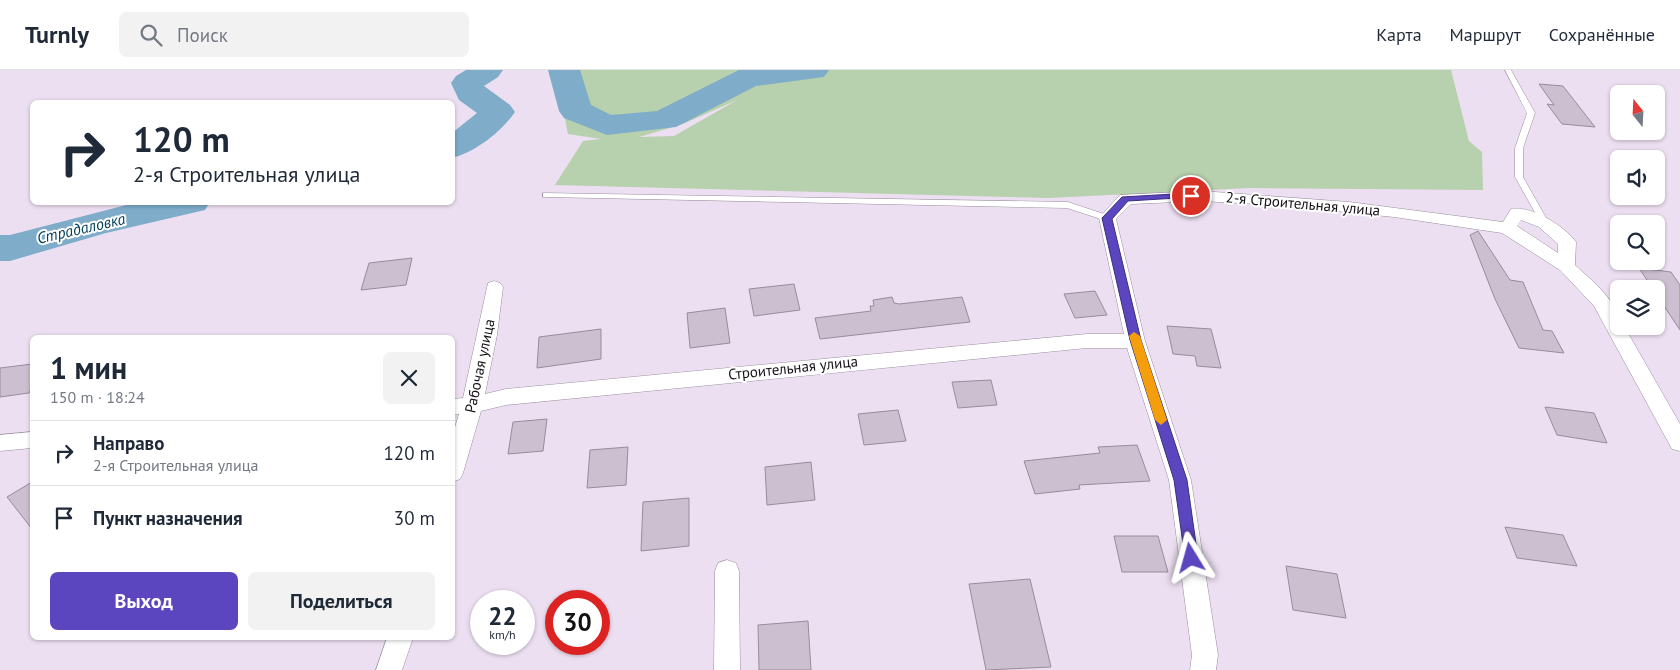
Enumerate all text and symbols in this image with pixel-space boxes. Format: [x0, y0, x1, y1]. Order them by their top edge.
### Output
search box [119, 12, 469, 57]
text: Turnly [25, 19, 89, 50]
icon: search [137, 21, 165, 49]
text: Поиск [177, 23, 228, 47]
text: Карта [1376, 23, 1422, 46]
text: Маршрут [1450, 23, 1521, 46]
text: Сохранённые [1549, 23, 1655, 46]
north arrow [1610, 85, 1665, 140]
map controls [1610, 85, 1665, 335]
text: 120 m [133, 116, 230, 162]
icon: right [50, 120, 115, 185]
button: sound [1610, 150, 1665, 205]
text: 2-я Строительная улица [133, 160, 360, 188]
pin [1170, 175, 1212, 217]
icon: arrive [1177, 182, 1205, 210]
street label: 2-я Строительная улица [1225, 187, 1381, 220]
water label: Страдаловка [35, 208, 127, 248]
button: search [1610, 215, 1665, 270]
button: layers [1610, 280, 1665, 335]
street label: Рабочая улица [460, 317, 499, 415]
text: 1 мин [50, 348, 127, 387]
street label: Строительная улица [727, 351, 859, 384]
button: close [383, 352, 435, 404]
text: 150 m · 18:24 [50, 387, 145, 407]
text: Направо [93, 431, 164, 455]
icon: right [50, 439, 78, 467]
text: 120 m [383, 441, 435, 465]
text: 2-я Строительная улица [93, 455, 258, 475]
icon: arrive [50, 504, 78, 532]
text: Пункт назначения [93, 506, 243, 530]
text: 30 m [394, 506, 435, 530]
position arrow [1164, 531, 1216, 583]
button: Выход [50, 572, 238, 630]
button: Поделиться [248, 572, 435, 630]
speed limit sign: 30 [545, 590, 610, 655]
text: 22 [488, 600, 517, 632]
text: km/h [489, 627, 516, 642]

